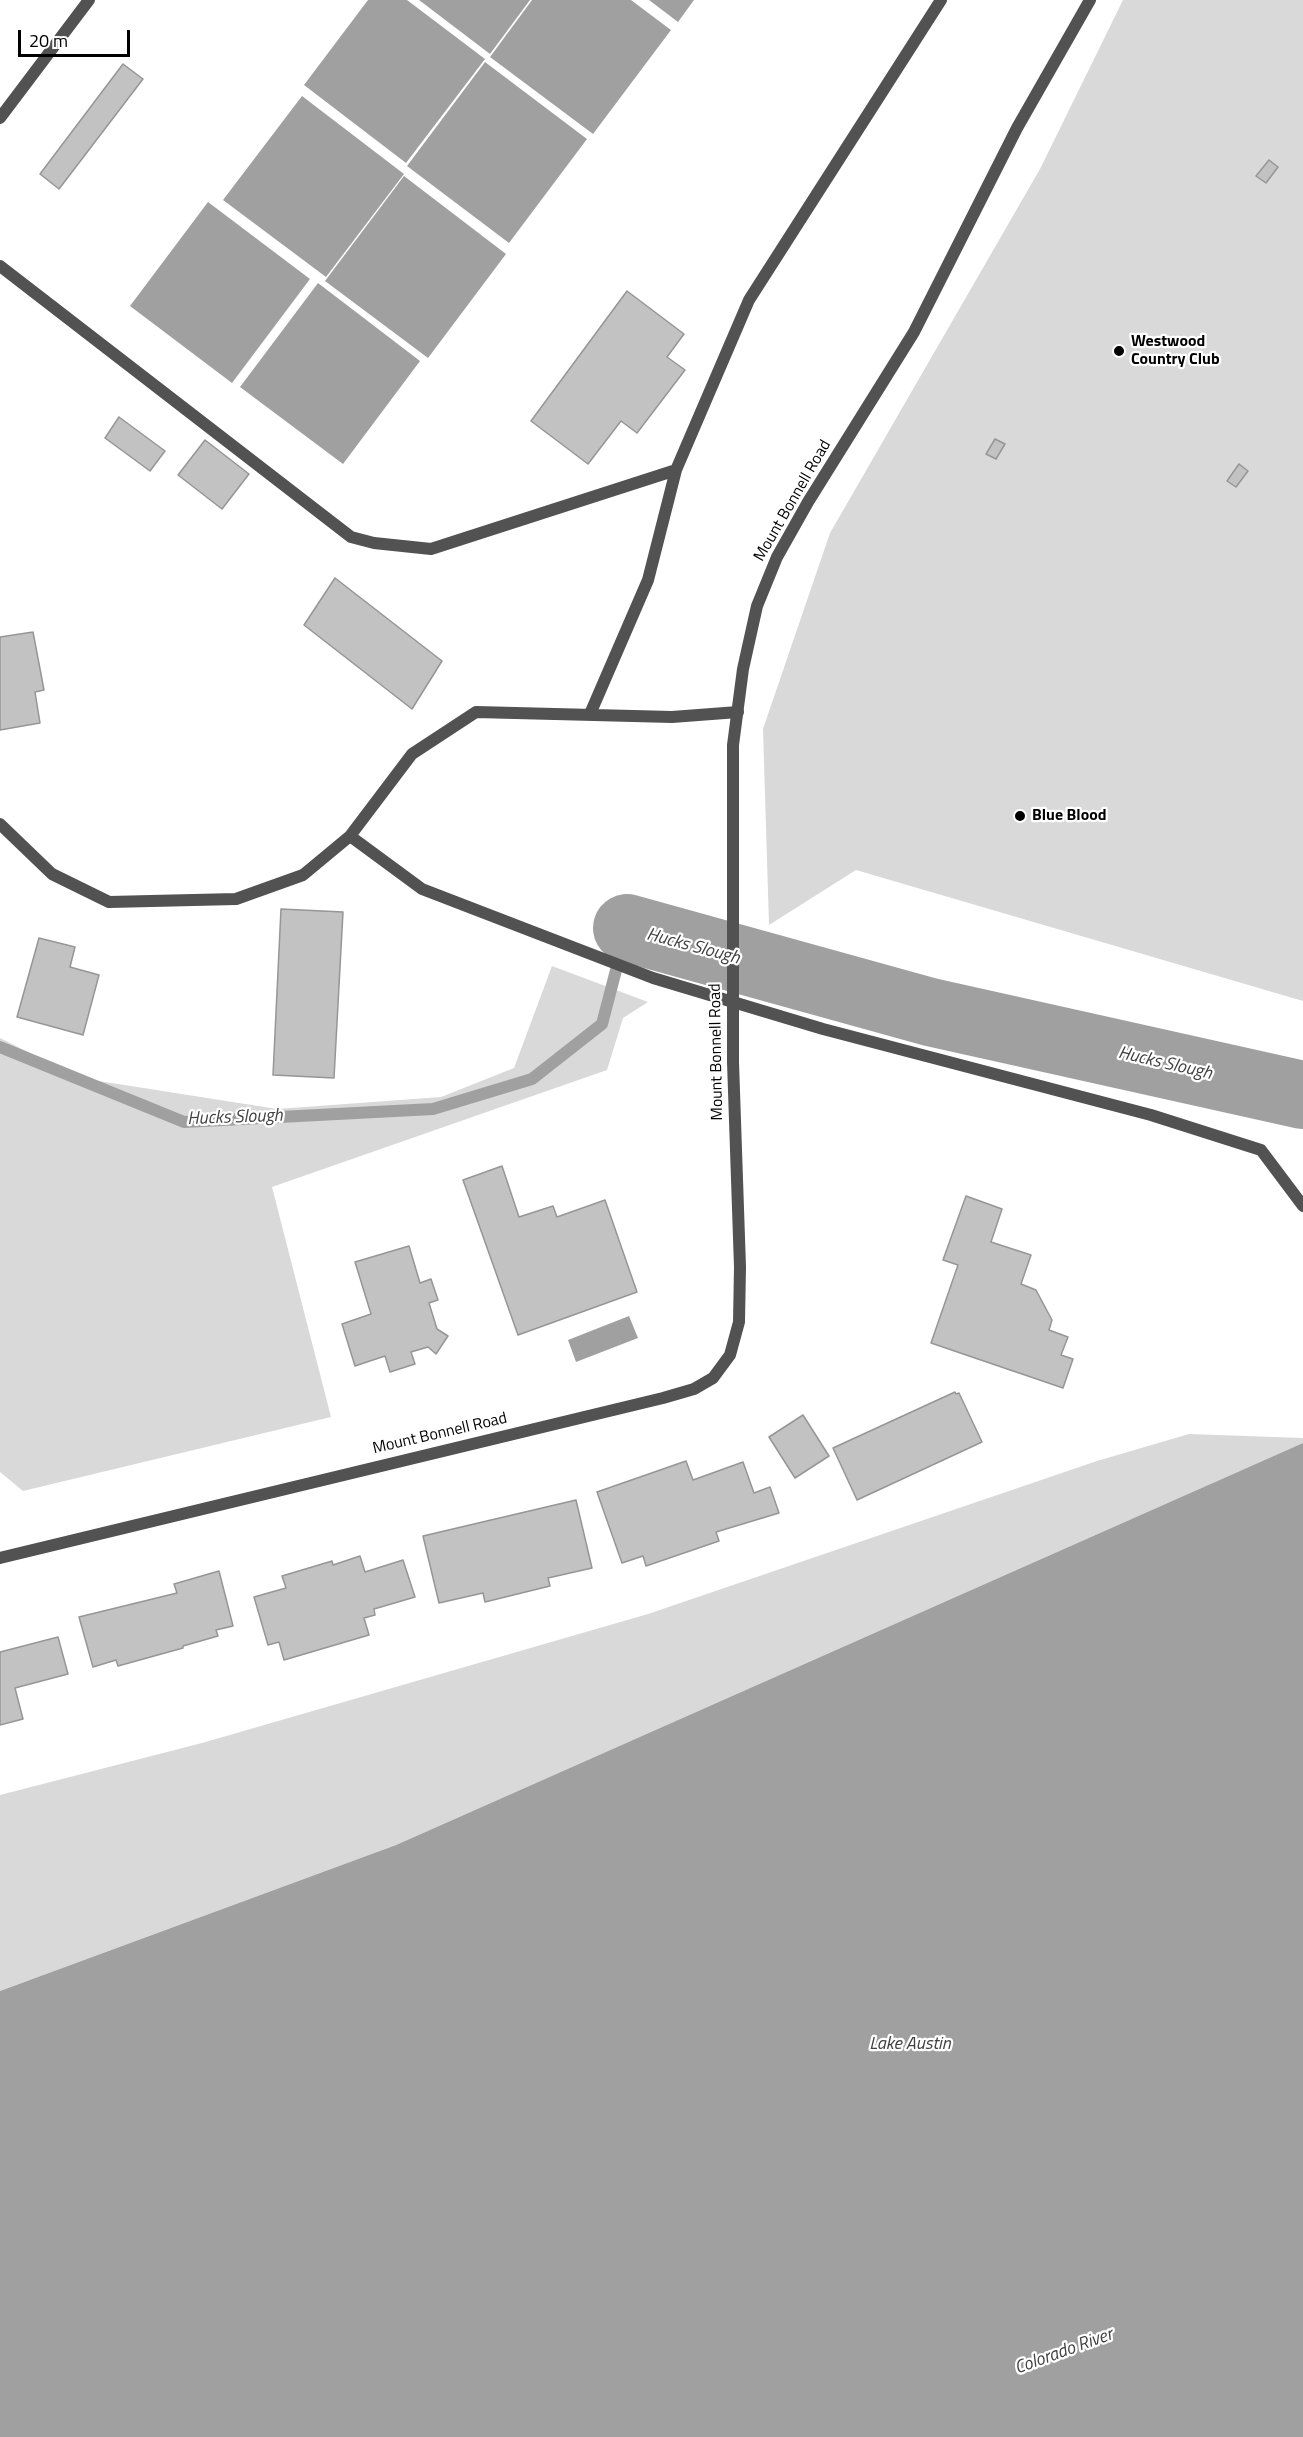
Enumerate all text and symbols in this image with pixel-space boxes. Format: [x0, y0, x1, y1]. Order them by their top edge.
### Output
scale bar [21, 18, 134, 56]
text: 20 m [29, 27, 68, 54]
place label: Westwood Country Club [1131, 332, 1220, 370]
marker: Westwood Country Club [1112, 344, 1126, 358]
street label: Mount Bonnell Road [750, 437, 836, 565]
place label: Blue Blood [1032, 806, 1106, 826]
marker: Blue Blood [1013, 809, 1027, 823]
water label: Hucks Slough [644, 924, 742, 970]
street label: Mount Bonnell Road [706, 983, 728, 1121]
water label: Hucks Slough [1116, 1043, 1214, 1085]
water label: Hucks Slough [187, 1106, 283, 1130]
street label: Mount Bonnell Road [371, 1409, 509, 1459]
water label: Lake Austin [869, 2034, 951, 2056]
water label: Colorado River [1012, 2324, 1116, 2380]

